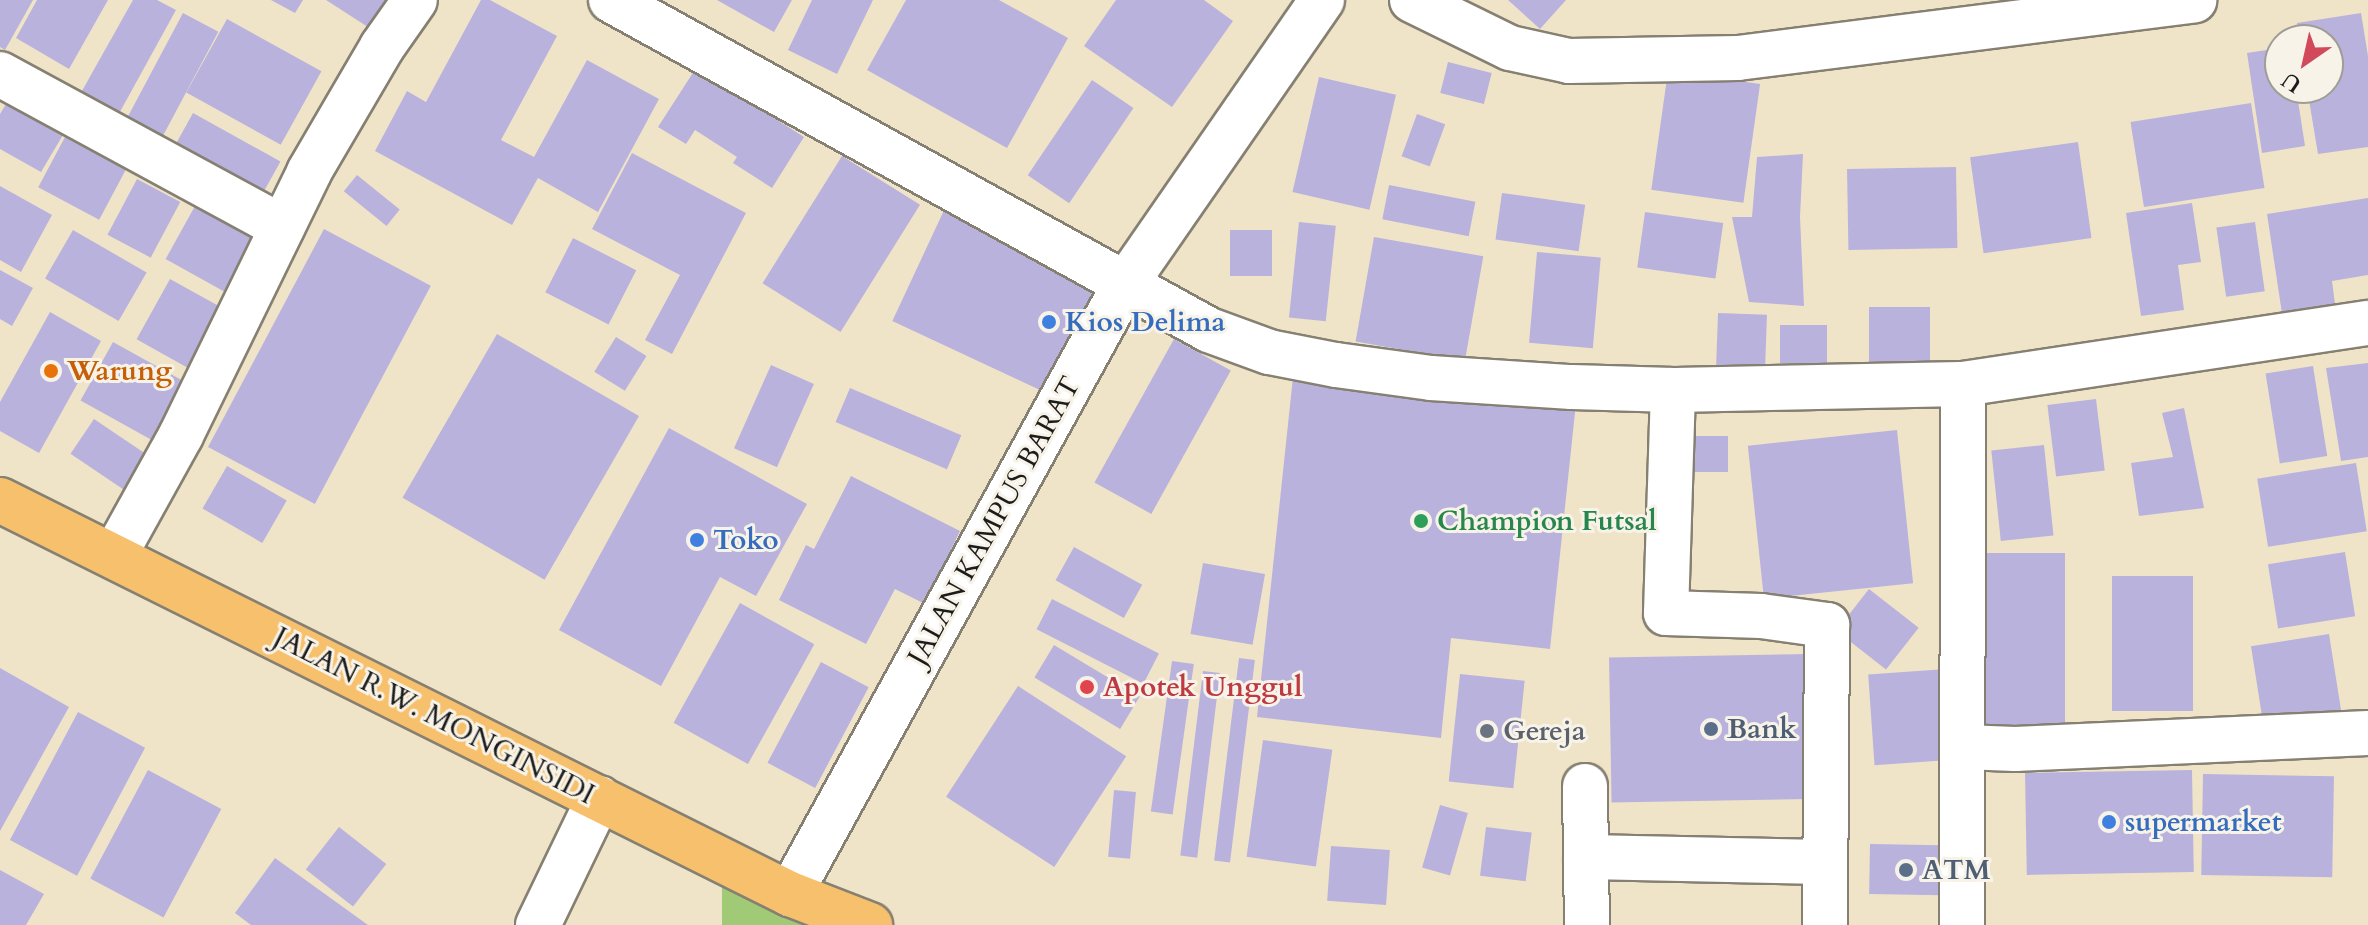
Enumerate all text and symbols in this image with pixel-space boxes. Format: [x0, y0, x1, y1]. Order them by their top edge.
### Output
north arrow [2264, 24, 2344, 104]
text: U [2276, 65, 2308, 100]
place label: Kios Delima [1065, 305, 1225, 339]
marker: Kios Delima [1040, 313, 1058, 331]
place label: Warung [67, 354, 172, 388]
marker: Warung [42, 362, 60, 380]
street label: JALAN KAMPUS BARAT [901, 371, 1087, 671]
place label: Champion Futsal [1437, 504, 1657, 538]
marker: Champion Futsal [1412, 512, 1430, 530]
place label: Toko [713, 523, 779, 557]
marker: Toko [688, 531, 706, 549]
street label: JALAN R.W. MONGINSIDI [268, 620, 600, 812]
place label: Apotek Unggul [1103, 670, 1302, 704]
marker: Apotek Unggul [1078, 678, 1096, 696]
place label: Bank [1727, 712, 1797, 746]
place label: Gereja [1503, 714, 1586, 748]
marker: Bank [1702, 720, 1720, 738]
marker: Gereja [1478, 722, 1496, 740]
place label: supermarket [2125, 805, 2282, 839]
marker: supermarket [2100, 813, 2118, 831]
place label: ATM [1922, 853, 1991, 887]
marker: ATM [1897, 861, 1915, 879]

